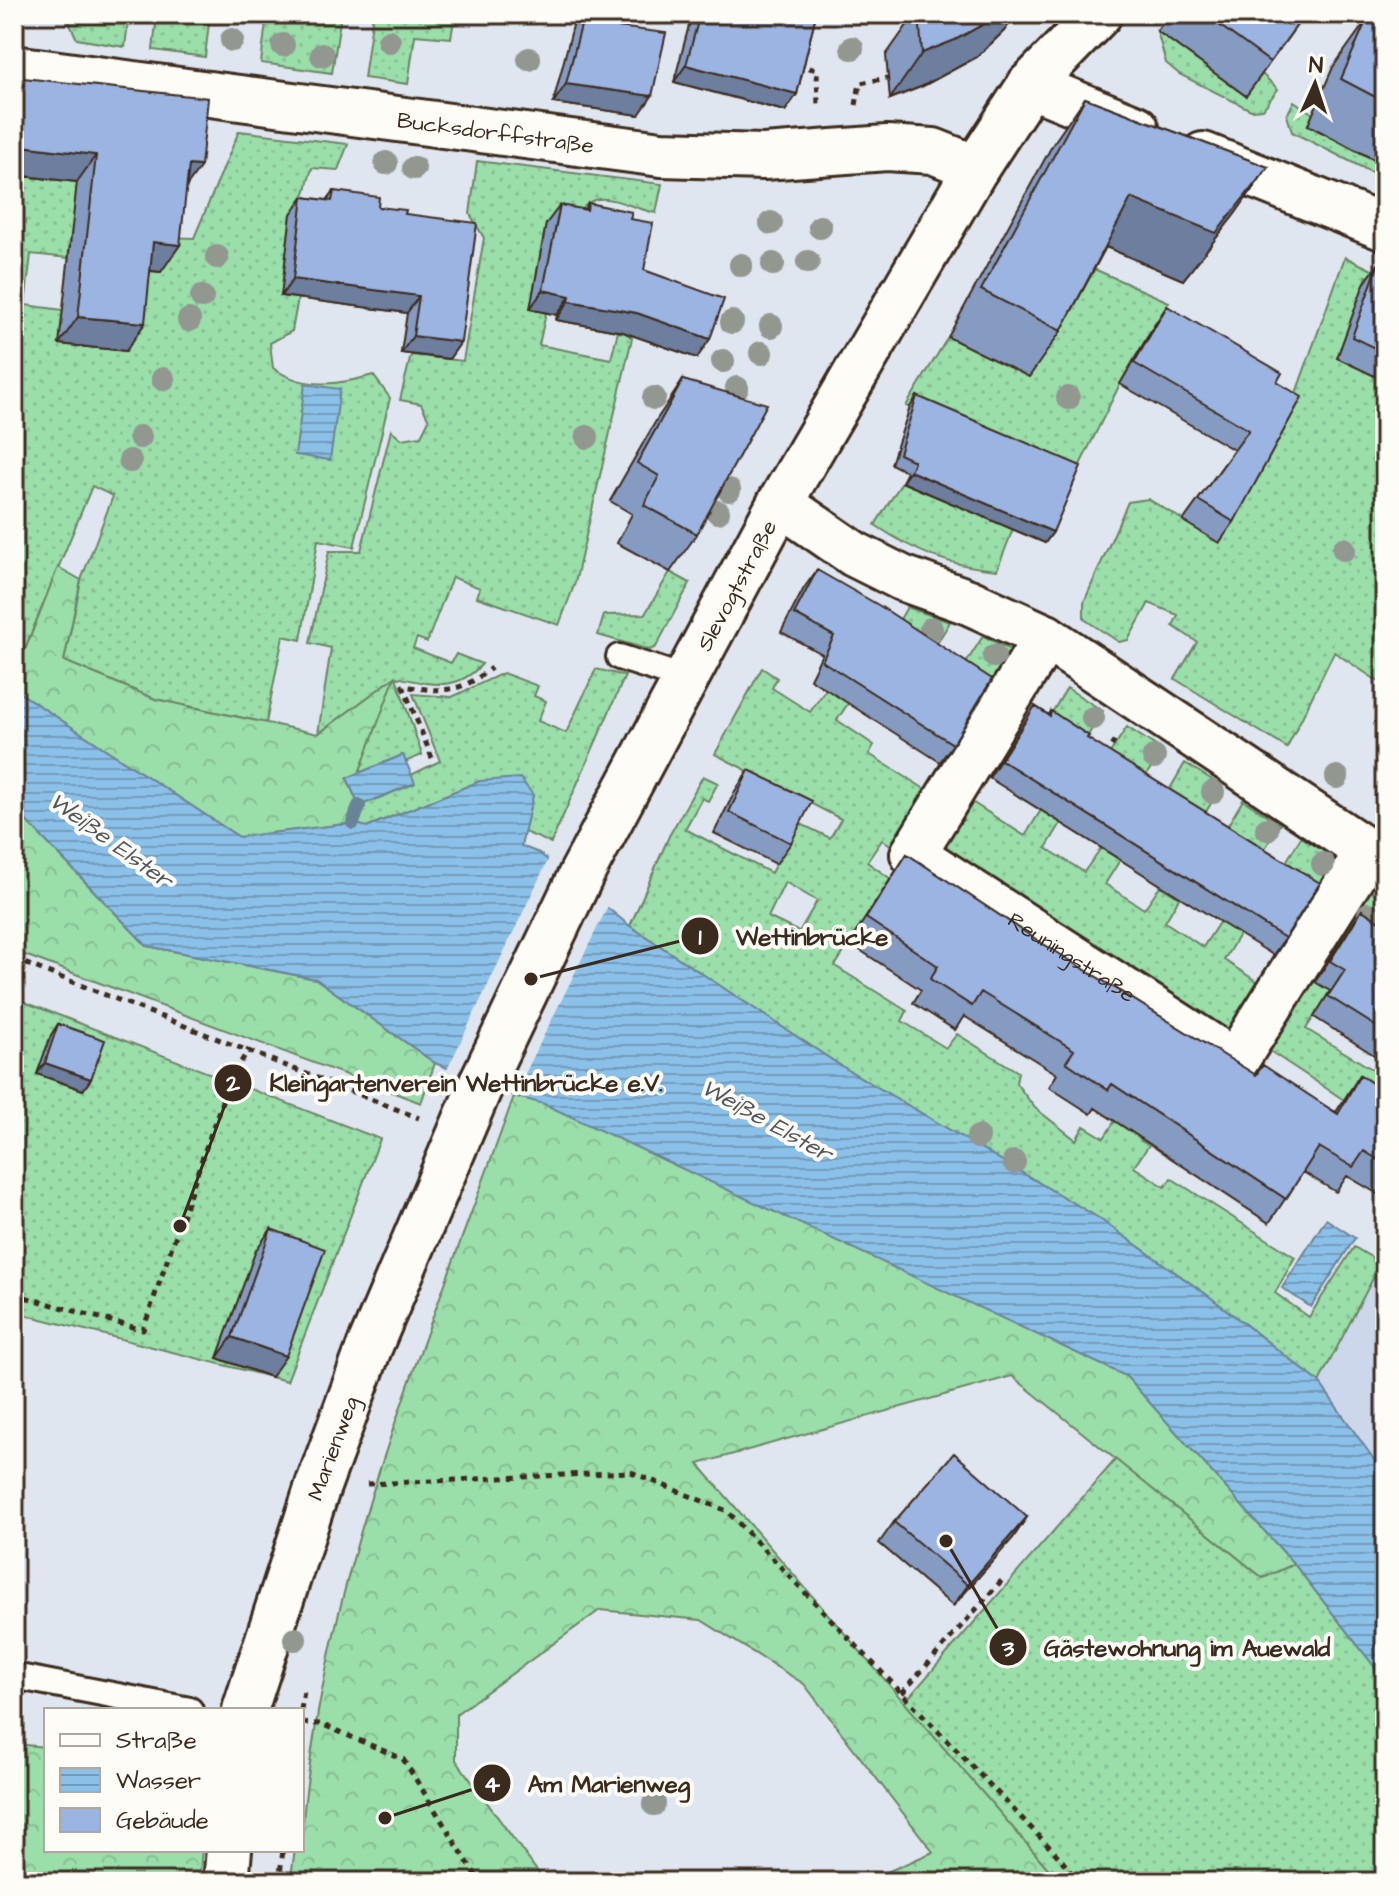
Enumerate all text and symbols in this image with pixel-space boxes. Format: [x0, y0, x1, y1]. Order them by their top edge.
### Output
north arrow [1275, 44, 1355, 124]
text: N [1308, 50, 1324, 81]
street label: Bucksdorffstraße [395, 105, 596, 162]
street label: Slevogtstraße [690, 515, 785, 657]
water label: Weiße Elster [42, 785, 181, 899]
street label: Reuningstraße [1001, 905, 1141, 1011]
callout: Wettinbrücke [680, 912, 904, 960]
text: 1 [698, 921, 702, 955]
text: Wettinbrücke [735, 921, 888, 955]
callout: Kleingartenverein Wettinbrücke e.V. [213, 1059, 678, 1107]
text: 2 [225, 1067, 240, 1101]
text: Kleingartenverein Wettinbrücke e.V. [269, 1067, 663, 1102]
water label: Weiße Elster [695, 1071, 840, 1172]
street label: Marienweg [300, 1392, 368, 1505]
callout: Gästewohnung im Auewald [988, 1623, 1347, 1671]
text: 3 [1001, 1632, 1015, 1666]
text: Gästewohnung im Auewald [1044, 1632, 1331, 1667]
legend [44, 1708, 304, 1852]
text: Straße [116, 1724, 197, 1758]
callout: Am Marienweg [472, 1759, 707, 1807]
text: Wasser [116, 1764, 201, 1798]
text: 4 [484, 1768, 501, 1802]
text: Am Marienweg [528, 1768, 691, 1803]
text: Gebäude [116, 1804, 209, 1838]

